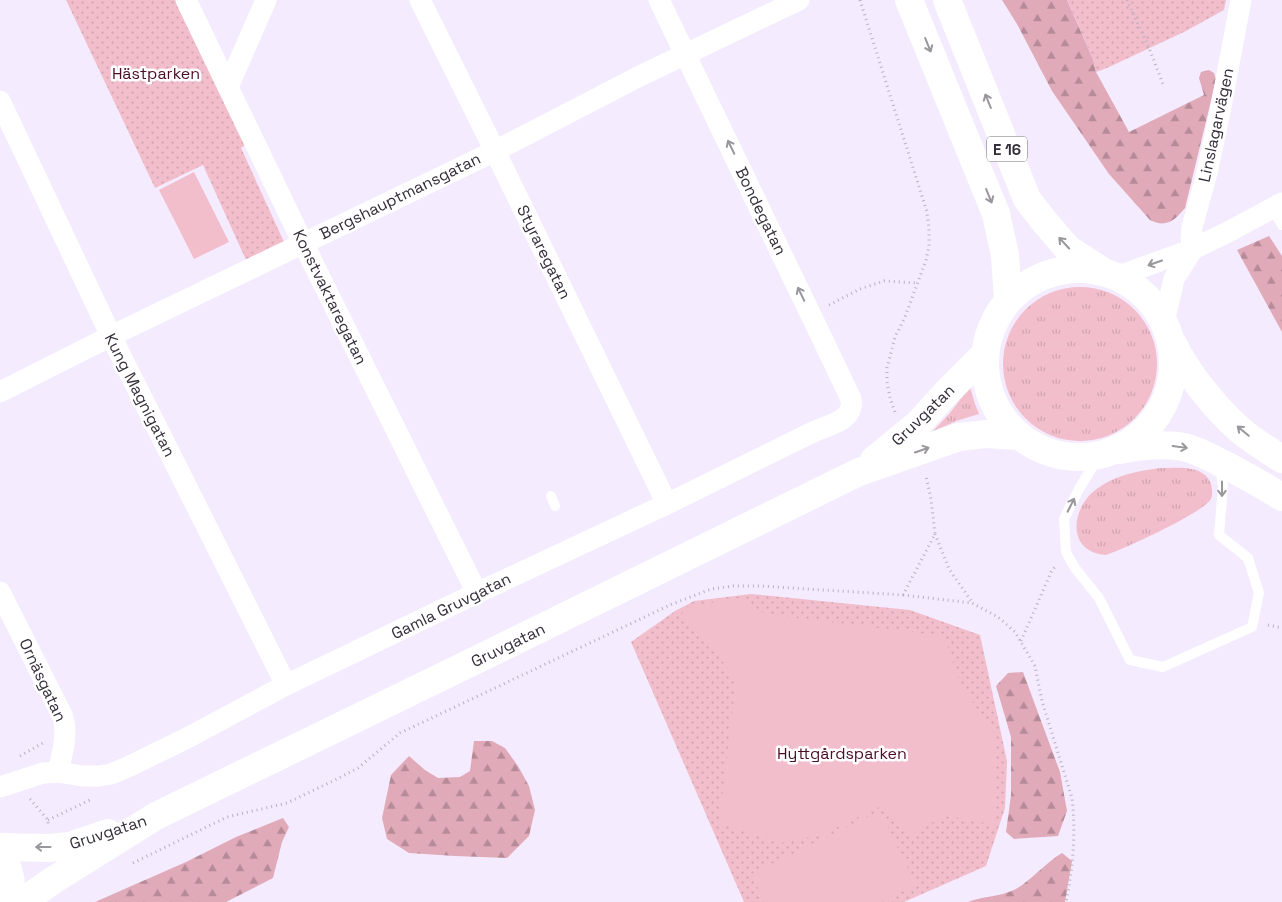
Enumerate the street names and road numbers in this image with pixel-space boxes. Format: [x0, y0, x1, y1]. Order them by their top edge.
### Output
street label: Linslagarvägen [1194, 66, 1238, 184]
road number: E 16 [987, 136, 1027, 162]
street label: Bergshauptmansgatan [316, 148, 484, 244]
street label: Bondegatan [731, 164, 791, 258]
street label: Styraregatan [512, 201, 576, 303]
street label: Konstvaktaregatan [288, 226, 372, 368]
street label: Kung Magnigatan [100, 330, 180, 460]
street label: Gruvgatan [887, 380, 959, 450]
street label: Gamla Gruvgatan [388, 568, 514, 644]
street label: Gruvgatan [467, 618, 549, 672]
street label: Ornäsgatan [15, 635, 71, 725]
street label: Gruvgatan [67, 810, 149, 854]

